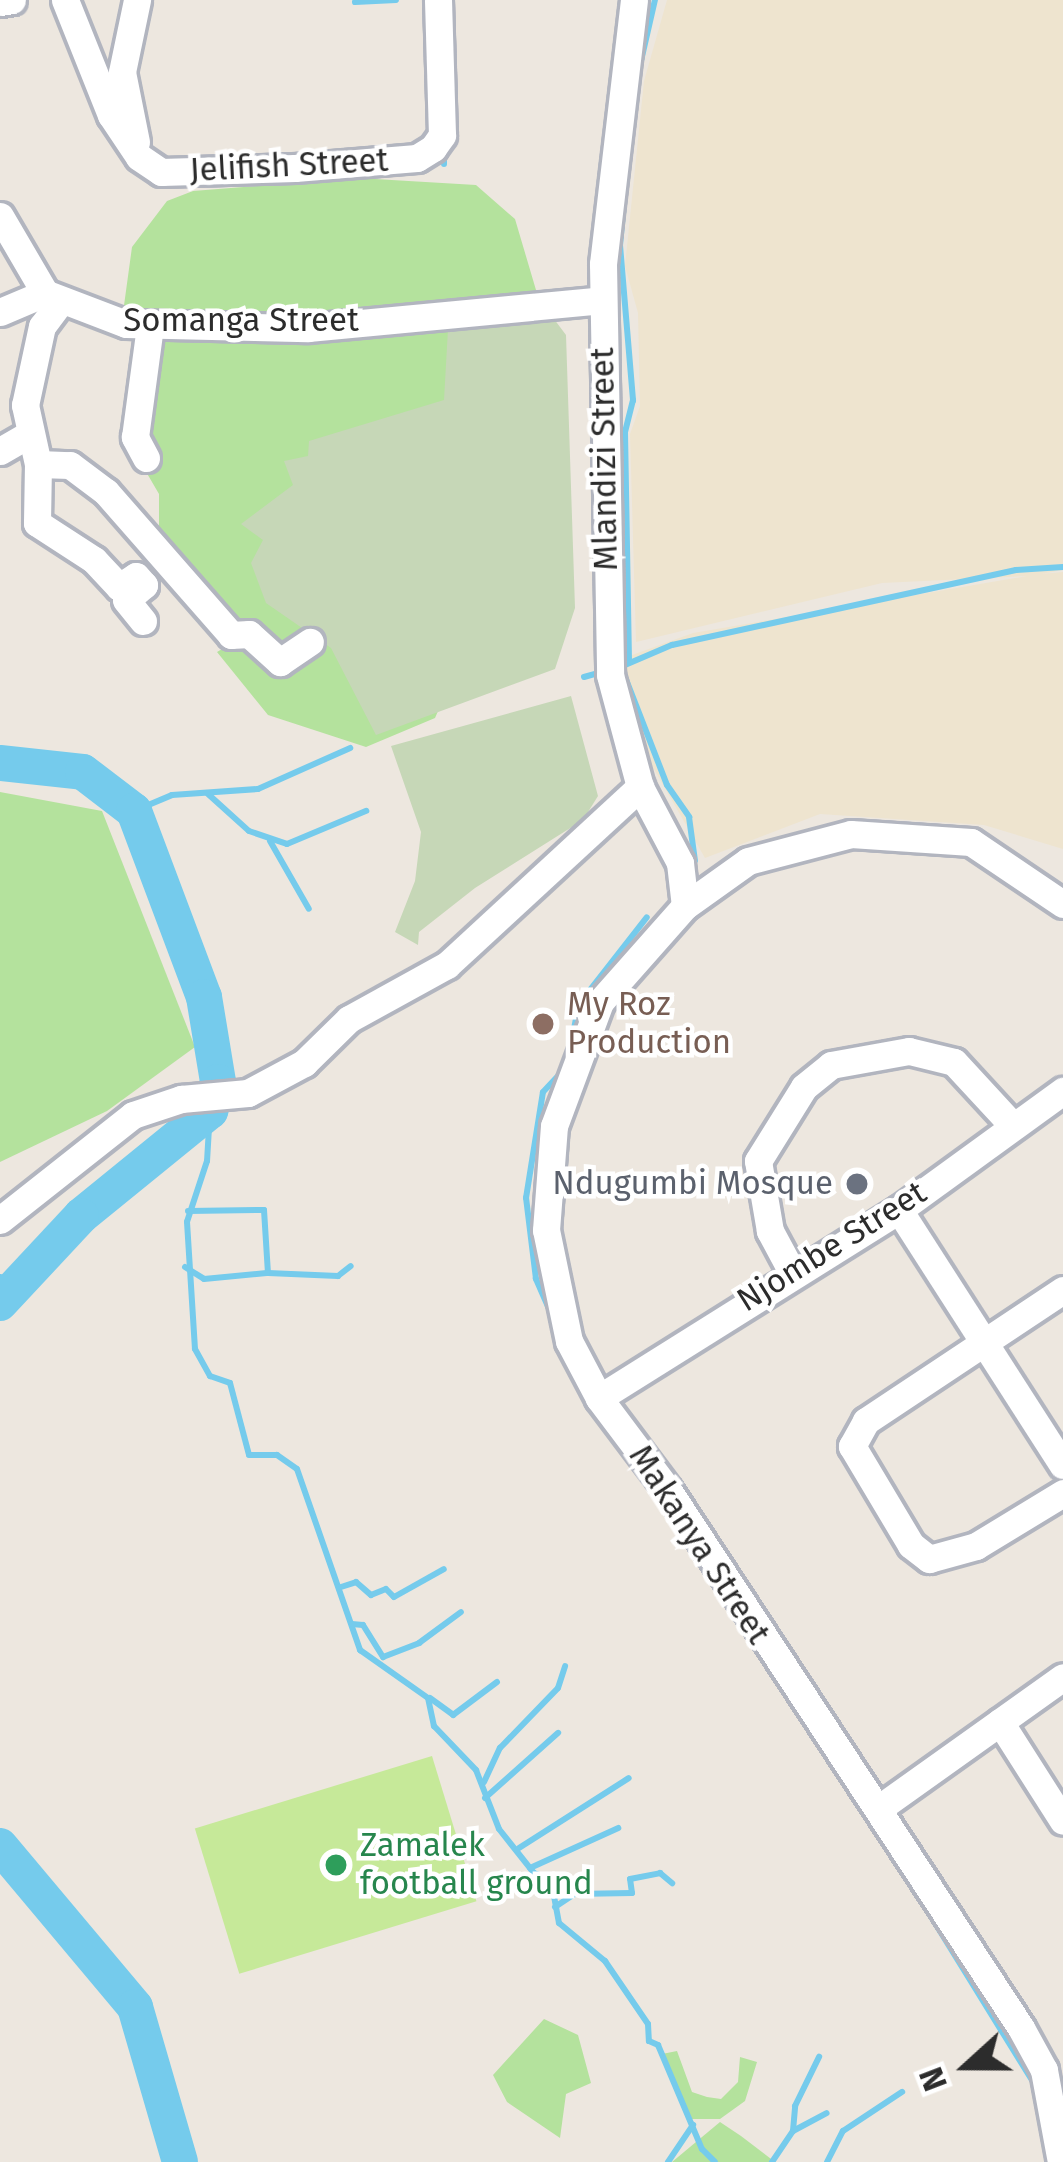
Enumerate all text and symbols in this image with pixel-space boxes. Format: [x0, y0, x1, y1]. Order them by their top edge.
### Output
street label: Jelifish Street [189, 141, 389, 191]
street label: Somanga Street [123, 301, 359, 341]
street label: Mlandizi Street [583, 347, 627, 571]
place label: My Roz Production [567, 985, 731, 1063]
marker: My Roz Production [530, 1011, 556, 1037]
place label: Ndugumbi Mosque [552, 1164, 833, 1204]
marker: Ndugumbi Mosque [844, 1171, 870, 1197]
street label: Njombe Street [730, 1173, 934, 1321]
street label: Makanya Street [620, 1438, 778, 1652]
place label: Zamalek football ground [360, 1826, 593, 1904]
marker: Zamalek football ground [323, 1852, 349, 1878]
north arrow [907, 2006, 1027, 2126]
text: N [911, 2062, 956, 2096]

